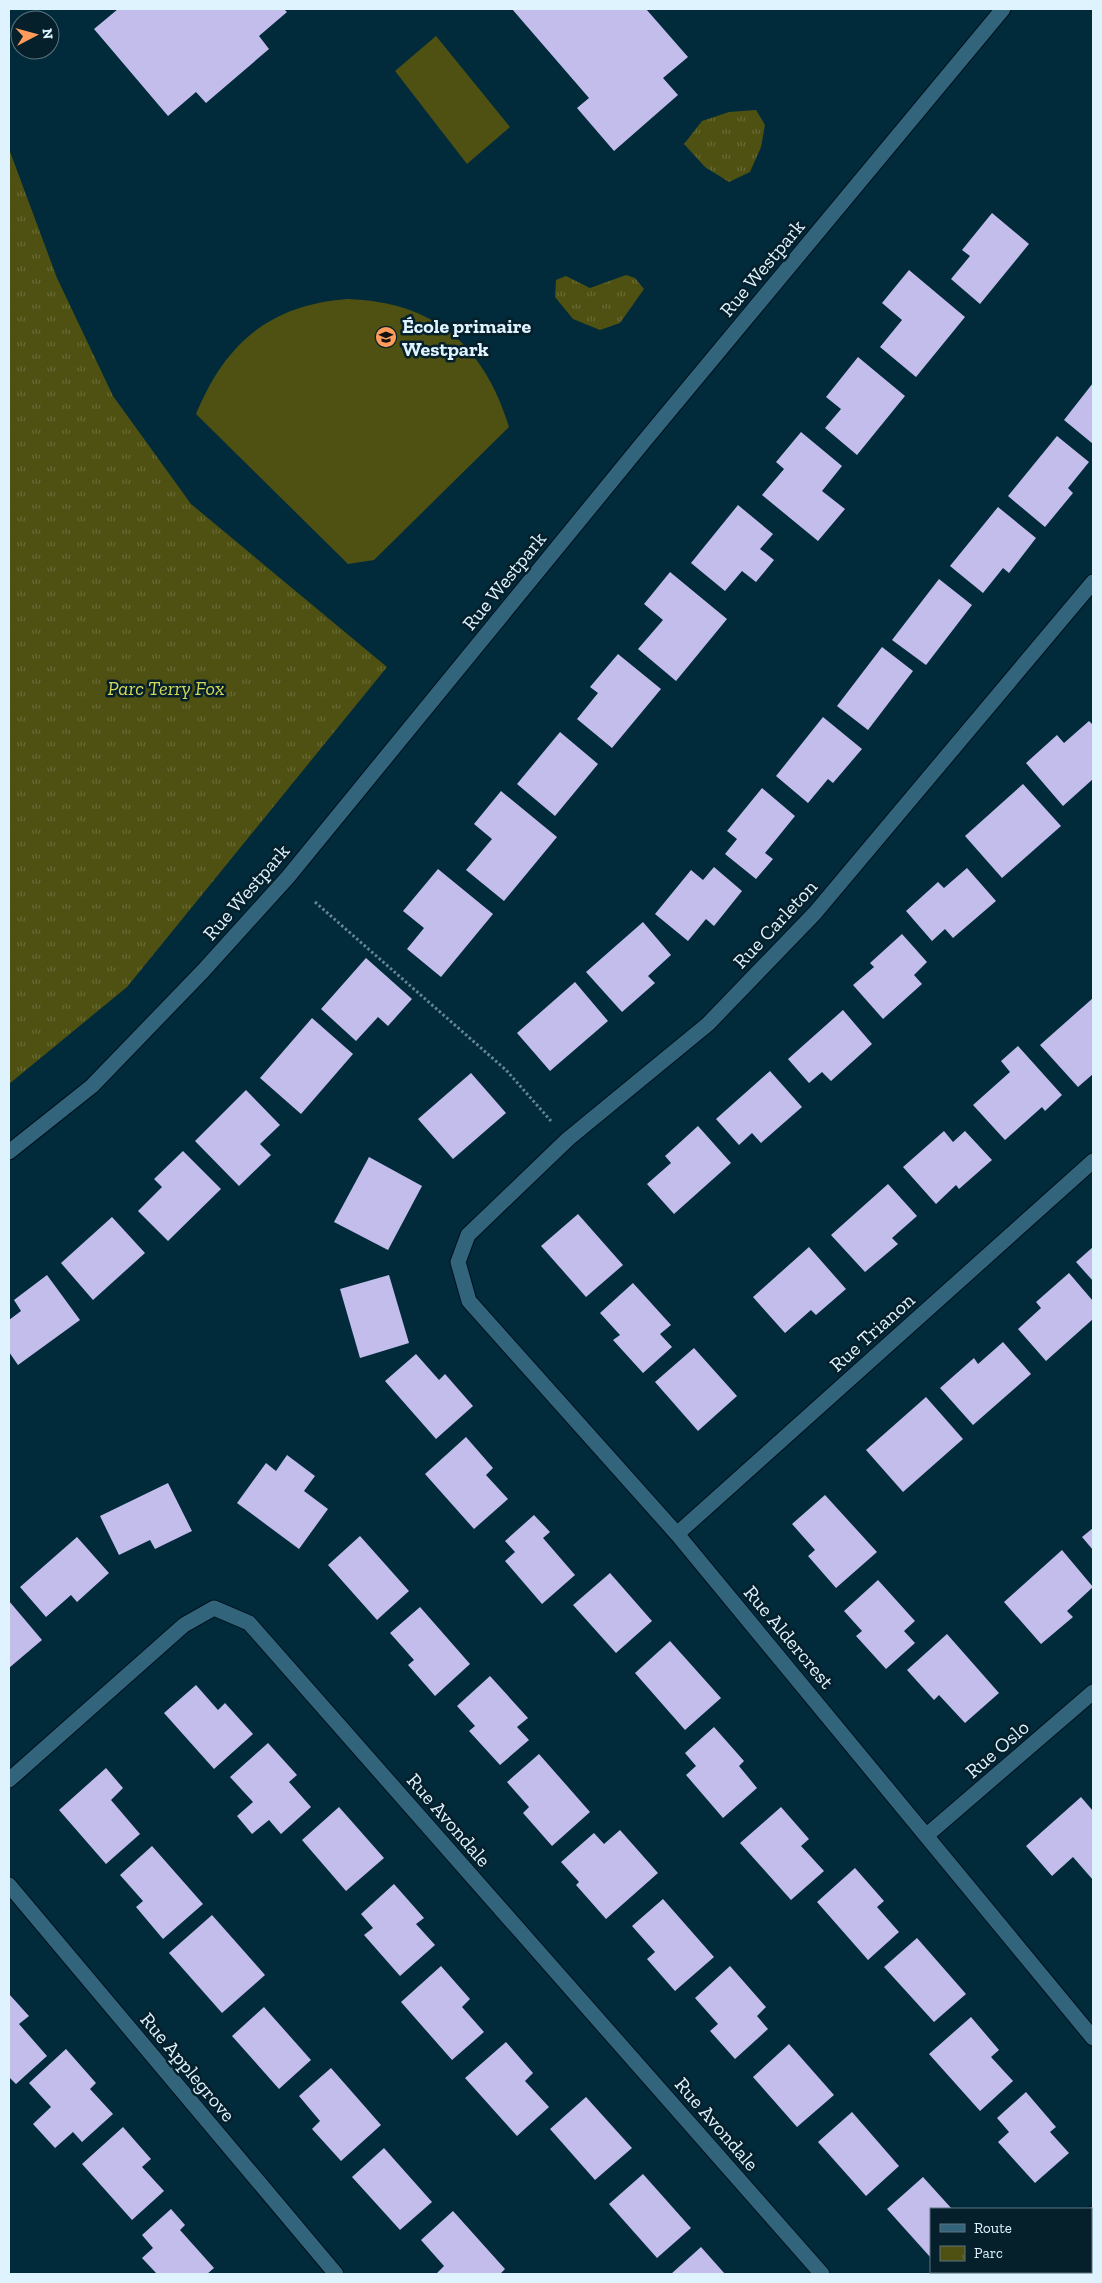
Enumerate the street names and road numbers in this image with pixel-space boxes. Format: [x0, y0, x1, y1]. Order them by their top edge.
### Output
street label: Rue Westpark [714, 214, 810, 321]
street label: Rue Westpark [457, 527, 551, 635]
street label: Rue Westpark [198, 839, 295, 945]
street label: Rue Carleton [728, 874, 822, 973]
street label: Rue Trianon [825, 1287, 920, 1376]
street label: Rue Aldercrest [739, 1581, 839, 1694]
street label: Rue Oslo [960, 1715, 1034, 1783]
street label: Rue Avondale [402, 1768, 496, 1872]
street label: Rue Applegrove [135, 2008, 241, 2126]
street label: Rue Avondale [670, 2072, 764, 2176]

